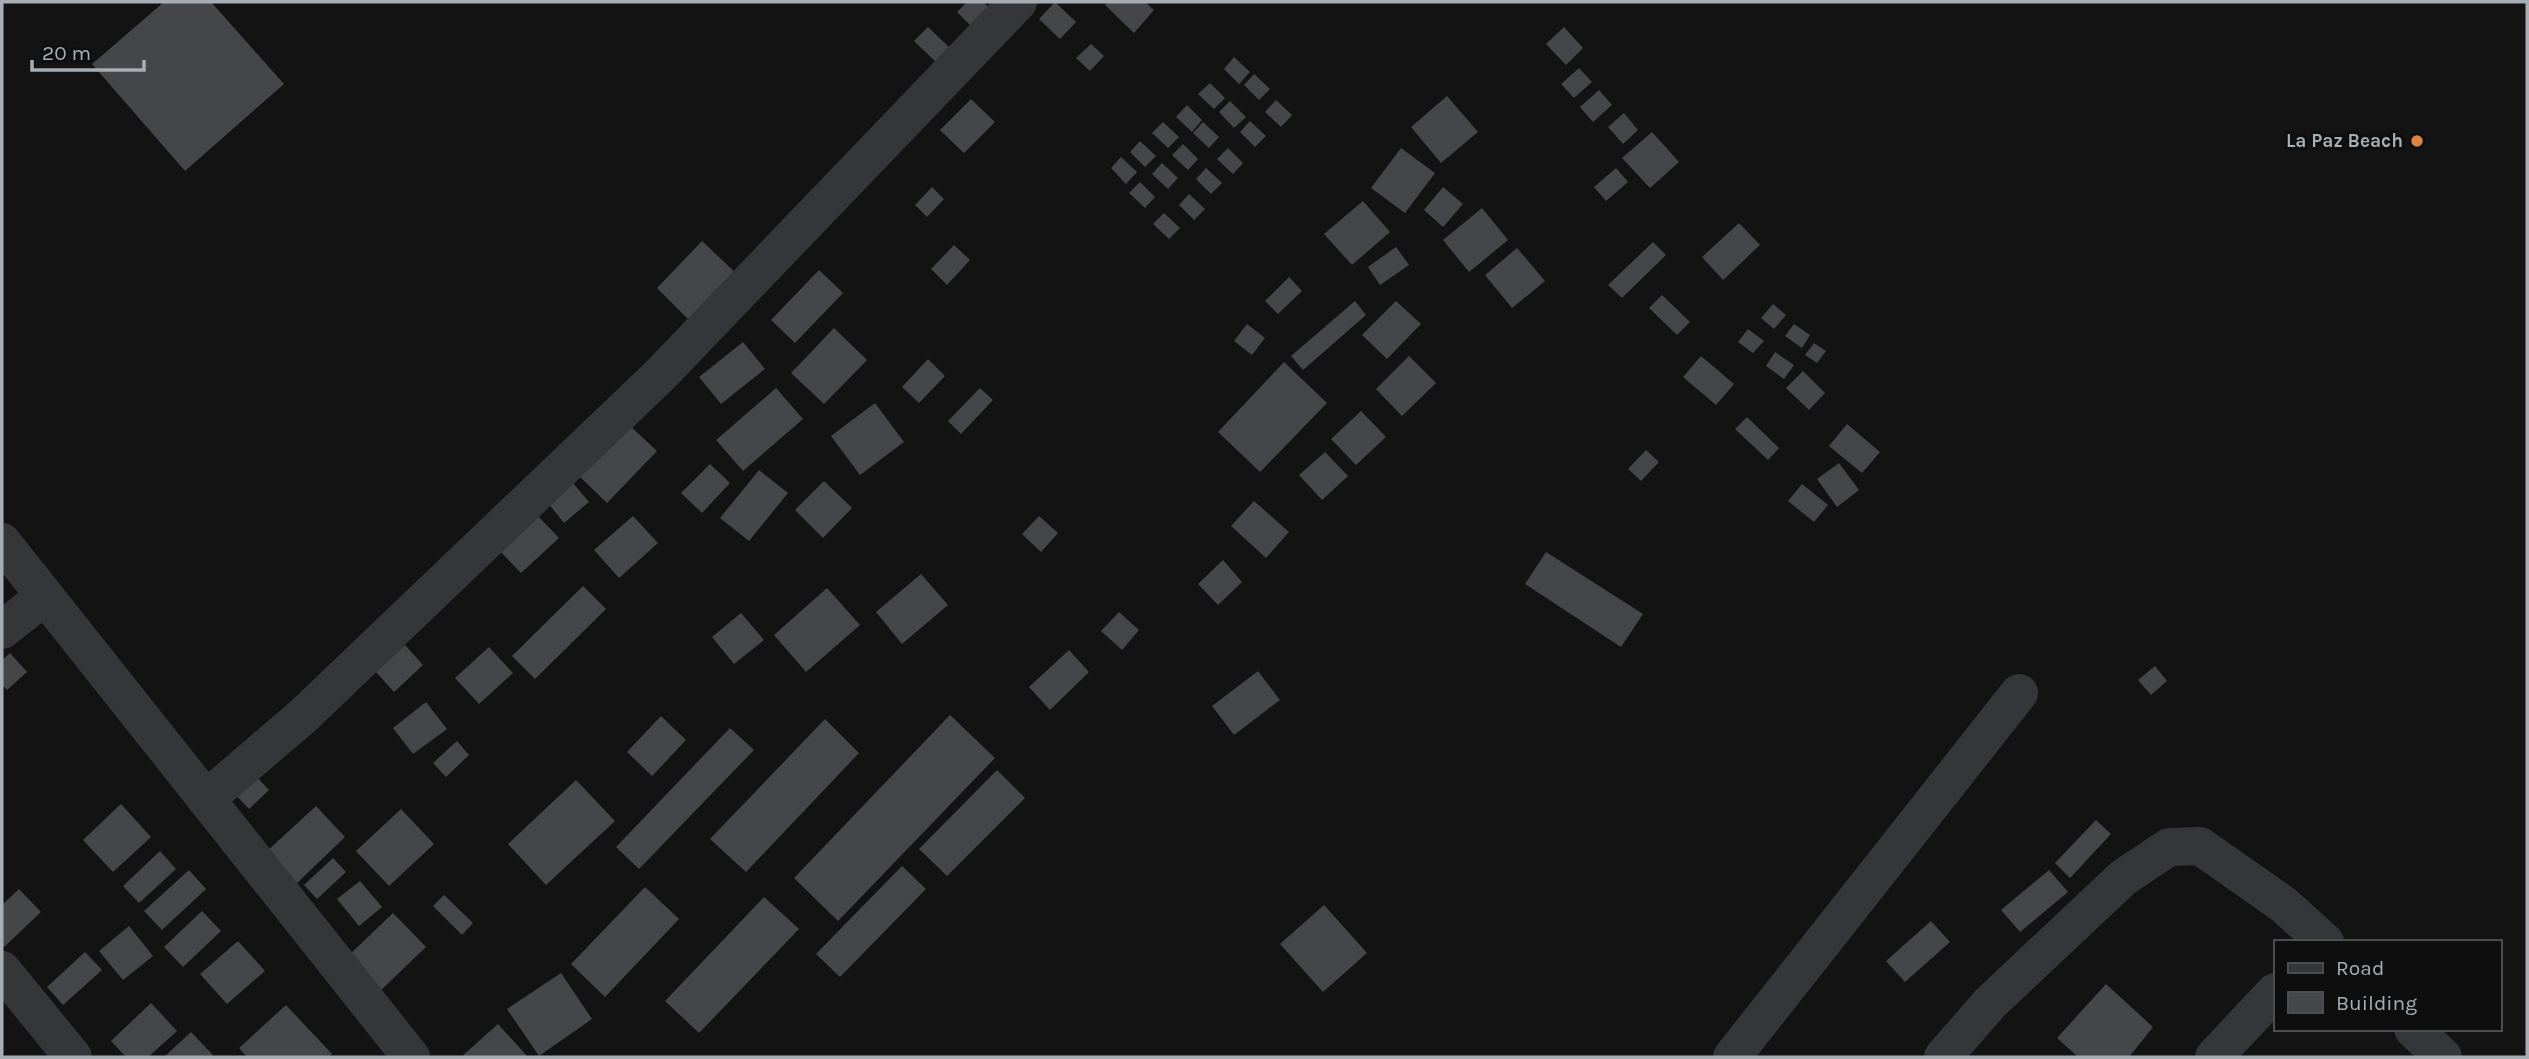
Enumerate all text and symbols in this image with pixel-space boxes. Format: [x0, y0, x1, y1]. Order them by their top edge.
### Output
scale bar [32, 28, 144, 72]
text: 20 m [42, 41, 91, 65]
place label: La Paz Beach [2286, 130, 2403, 152]
marker: La Paz Beach [2409, 133, 2425, 149]
legend [2274, 940, 2501, 1031]
text: Road [2336, 956, 2384, 980]
text: Building [2336, 991, 2417, 1015]

